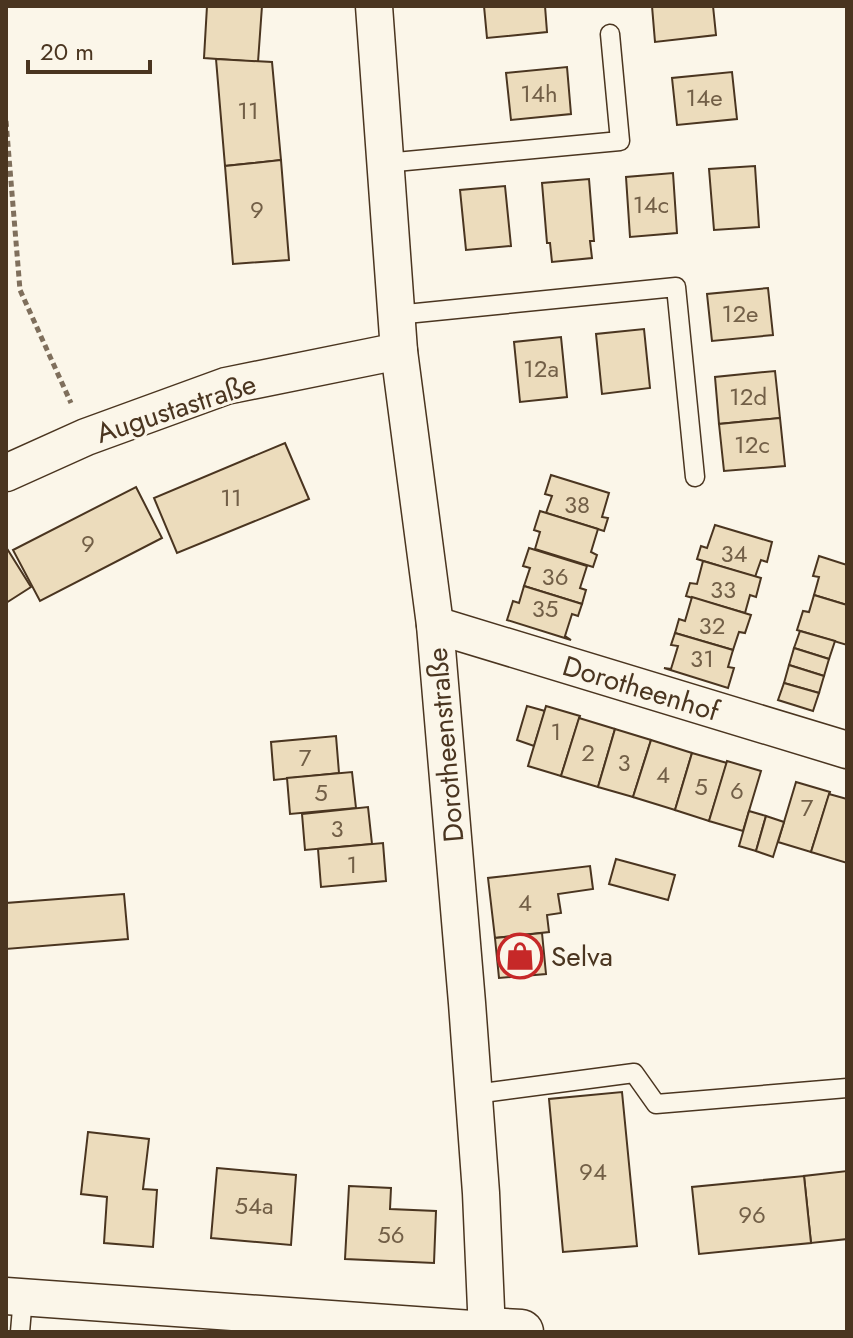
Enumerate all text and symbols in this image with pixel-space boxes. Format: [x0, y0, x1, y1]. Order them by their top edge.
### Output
scale bar [28, 24, 150, 74]
text: 20 m [40, 34, 94, 69]
house number: 14h [520, 76, 558, 111]
house number: 14e [685, 80, 723, 115]
house number: 11 [237, 93, 259, 128]
house number: 14c [633, 187, 669, 222]
house number: 9 [250, 192, 264, 227]
house number: 12e [722, 296, 758, 331]
house number: 12a [523, 351, 559, 386]
street label: Augustastraße [91, 363, 261, 454]
house number: 12d [729, 379, 767, 414]
house number: 12c [734, 427, 770, 462]
house number: 11 [220, 480, 242, 515]
house number: 38 [564, 487, 590, 522]
house number: 9 [81, 526, 95, 561]
house number: 34 [720, 536, 748, 571]
house number: 36 [542, 559, 568, 594]
house number: 33 [710, 572, 736, 607]
house number: 35 [532, 591, 558, 626]
house number: 32 [699, 608, 725, 643]
house number: 31 [690, 641, 714, 676]
street label: Dorotheenhof [558, 645, 725, 732]
street label: Dorotheenstraße [417, 646, 474, 844]
house number: 1 [551, 714, 561, 749]
house number: 2 [581, 735, 595, 770]
house number: 7 [299, 740, 312, 775]
house number: 3 [617, 745, 631, 780]
house number: 4 [656, 757, 670, 792]
house number: 5 [694, 769, 708, 804]
house number: 6 [730, 773, 744, 808]
house number: 5 [314, 775, 328, 810]
house number: 7 [801, 790, 814, 825]
house number: 3 [330, 811, 344, 846]
house number: 1 [347, 847, 357, 882]
house number: 4 [518, 885, 532, 920]
shop icon: Selva [496, 932, 544, 980]
place label: Selva [551, 936, 613, 977]
house number: 94 [579, 1154, 607, 1189]
house number: 54a [234, 1188, 274, 1223]
house number: 96 [738, 1197, 766, 1232]
house number: 56 [377, 1217, 405, 1252]

